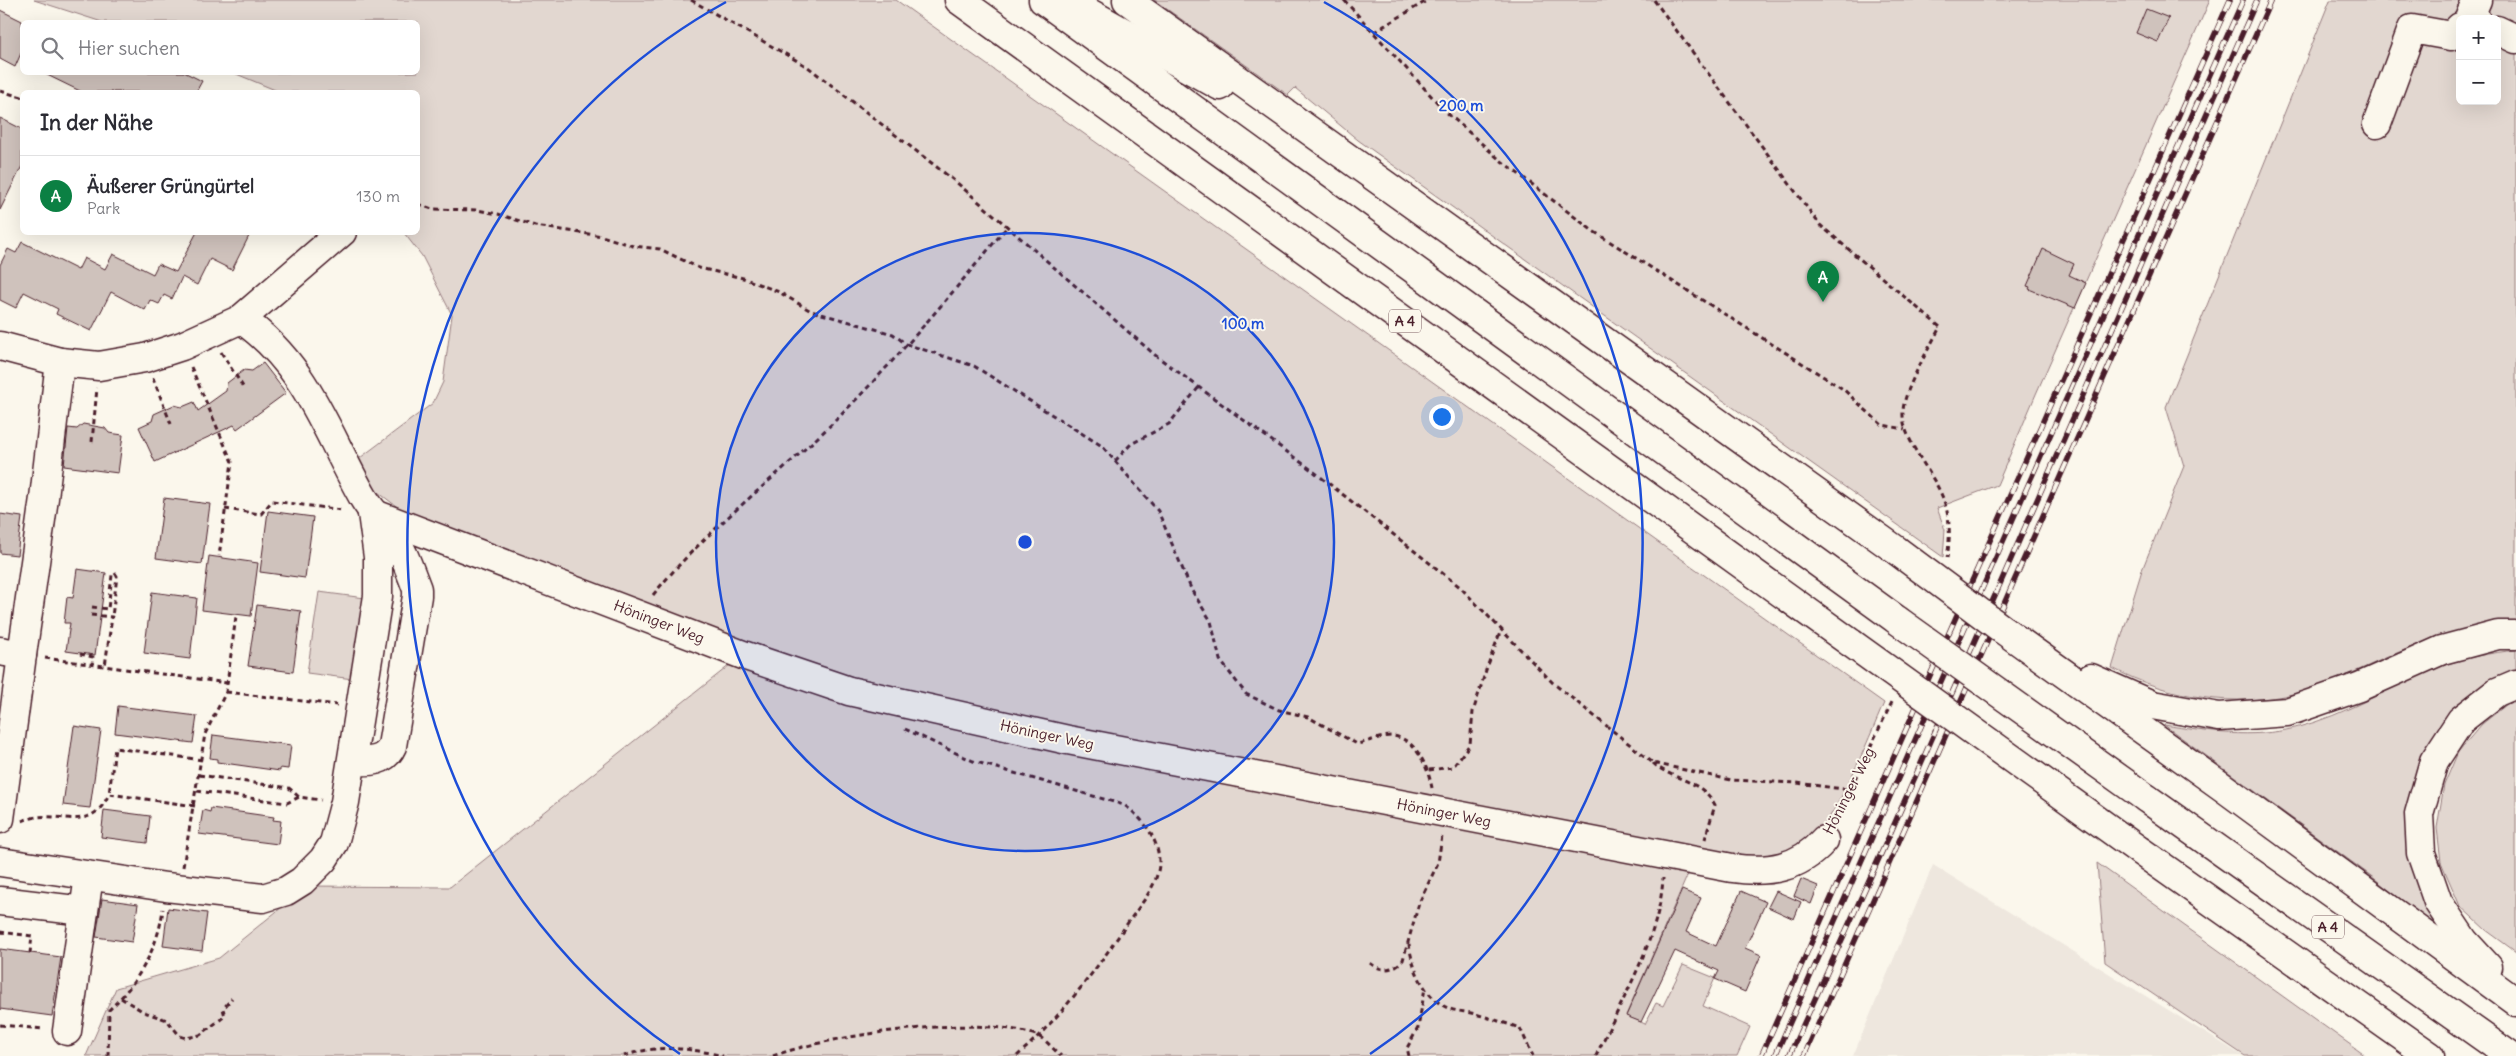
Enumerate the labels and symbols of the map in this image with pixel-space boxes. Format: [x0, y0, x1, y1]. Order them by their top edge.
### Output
text: 200 m [1439, 96, 1483, 115]
pin: A [1807, 261, 1839, 302]
road number: A 4 [1389, 310, 1421, 332]
text: 100 m [1222, 314, 1264, 333]
your location [1429, 404, 1455, 430]
centre of rings [1016, 533, 1034, 551]
street label: Höninger Weg [611, 596, 707, 648]
street label: Höninger Weg [998, 715, 1096, 754]
street label: Höninger Weg [1818, 744, 1879, 838]
street label: Höninger Weg [1395, 794, 1493, 831]
road number: A 4 [2312, 916, 2344, 939]

